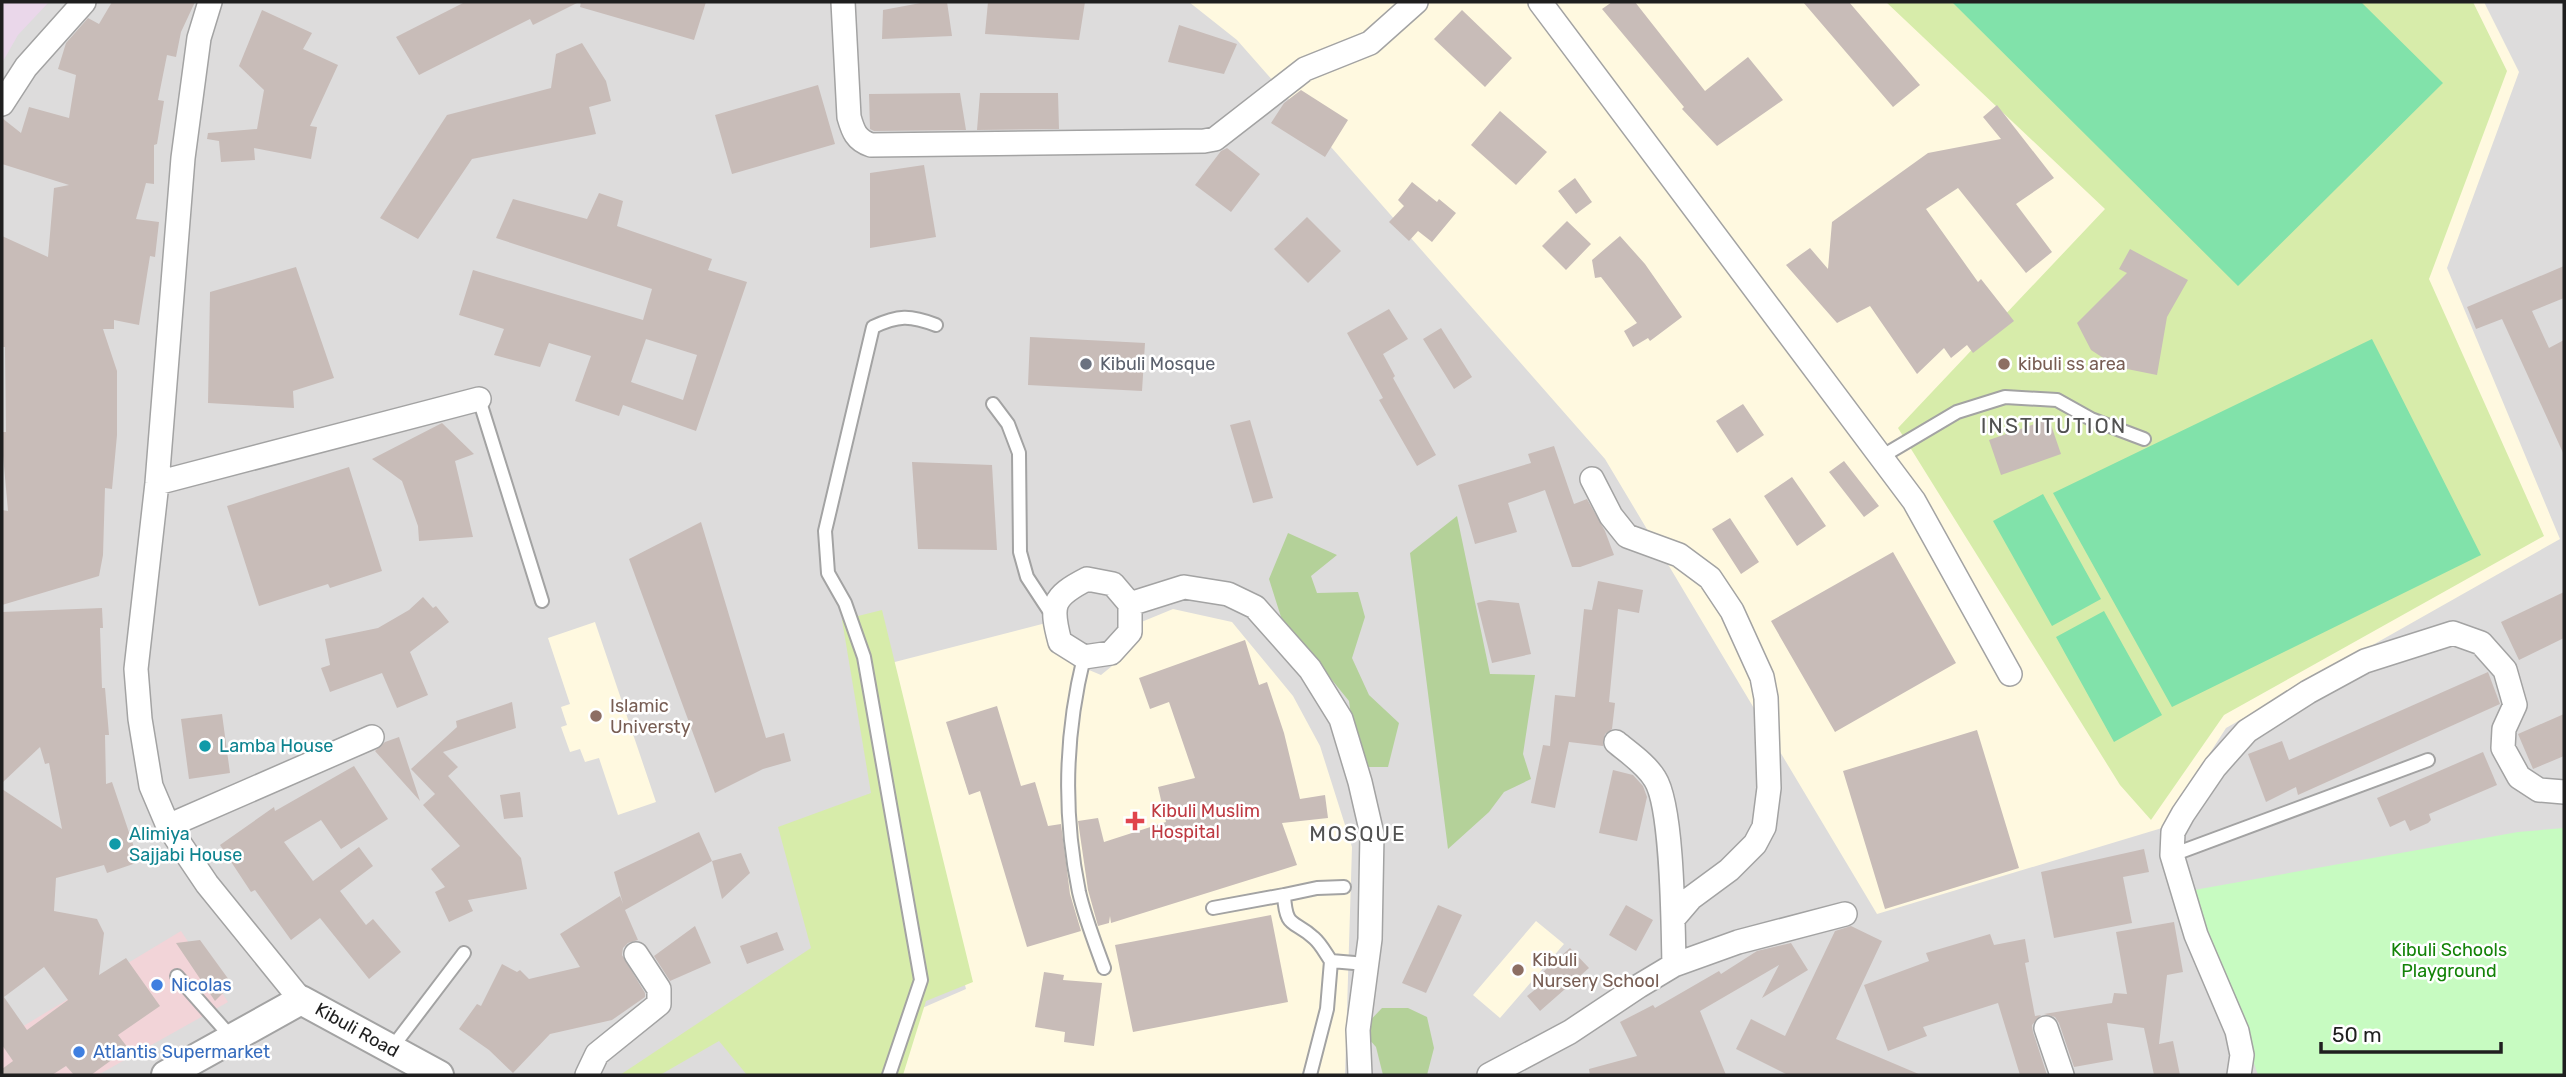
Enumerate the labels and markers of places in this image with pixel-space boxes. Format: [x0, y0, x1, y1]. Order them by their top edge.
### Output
place label: Kibuli Mosque [1100, 353, 1215, 375]
place label: kibuli ss area [2018, 353, 2126, 375]
marker: Kibuli Mosque [1078, 356, 1094, 372]
marker: kibuli ss area [1996, 356, 2012, 372]
place label: Islamic Universty [610, 695, 691, 738]
marker: Islamic Universty [588, 708, 604, 724]
place label: Lamba House [219, 735, 333, 757]
marker: Lamba House [197, 738, 213, 754]
place label: Kibuli Muslim Hospital [1151, 800, 1260, 843]
marker: Kibuli Muslim Hospital [1125, 811, 1145, 831]
place label: Alimiya Sajjabi House [129, 823, 242, 866]
marker: Alimiya Sajjabi House [107, 836, 123, 852]
place label: Kibuli Nursery School [1532, 949, 1659, 992]
marker: Kibuli Nursery School [1510, 962, 1526, 978]
place label: Nicolas [171, 974, 232, 996]
marker: Nicolas [149, 977, 165, 993]
place label: Atlantis Supermarket [93, 1041, 270, 1063]
marker: Atlantis Supermarket [71, 1044, 87, 1060]

